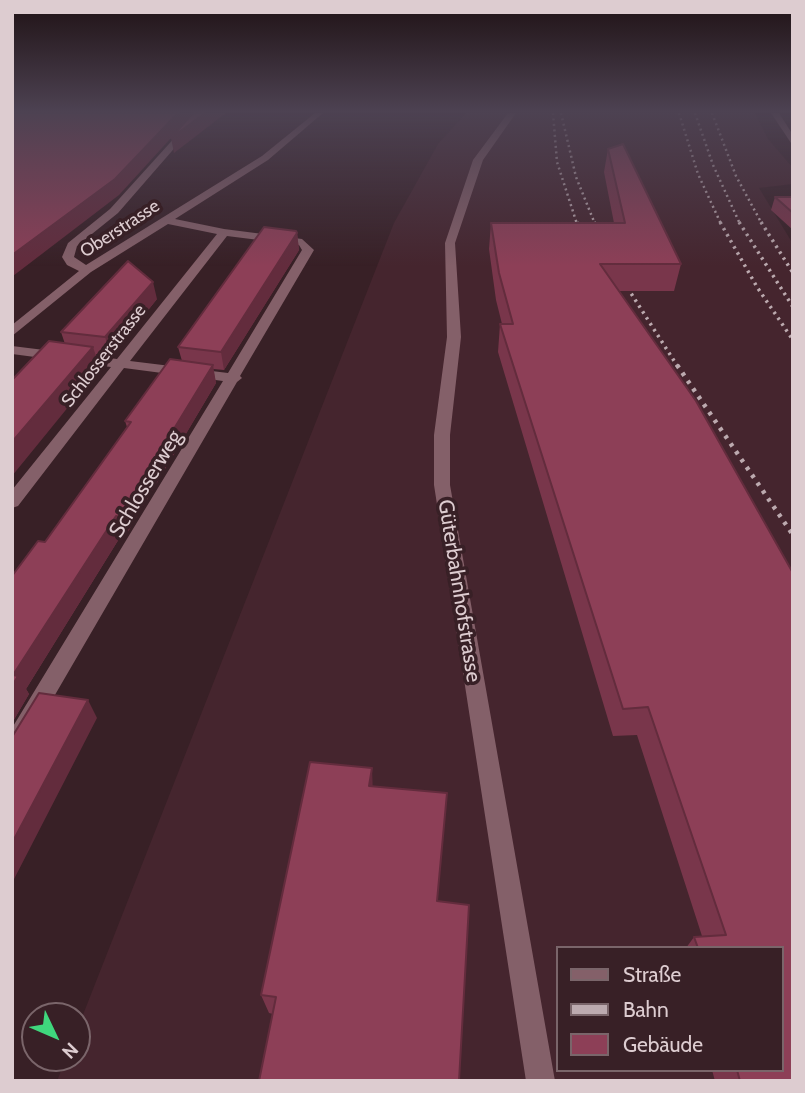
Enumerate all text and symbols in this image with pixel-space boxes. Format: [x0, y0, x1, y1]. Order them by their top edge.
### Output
street label: Oberstrasse [76, 195, 164, 263]
street label: Schlosserstrasse [57, 300, 151, 412]
street label: Schlosserweg [104, 426, 188, 542]
street label: Güterbahnhofstrasse [432, 498, 486, 684]
legend [556, 946, 784, 1072]
text: Straße [623, 962, 681, 987]
text: Bahn [623, 997, 669, 1022]
north arrow [21, 1002, 91, 1072]
text: Gebäude [623, 1032, 703, 1057]
text: N [57, 1038, 83, 1063]

